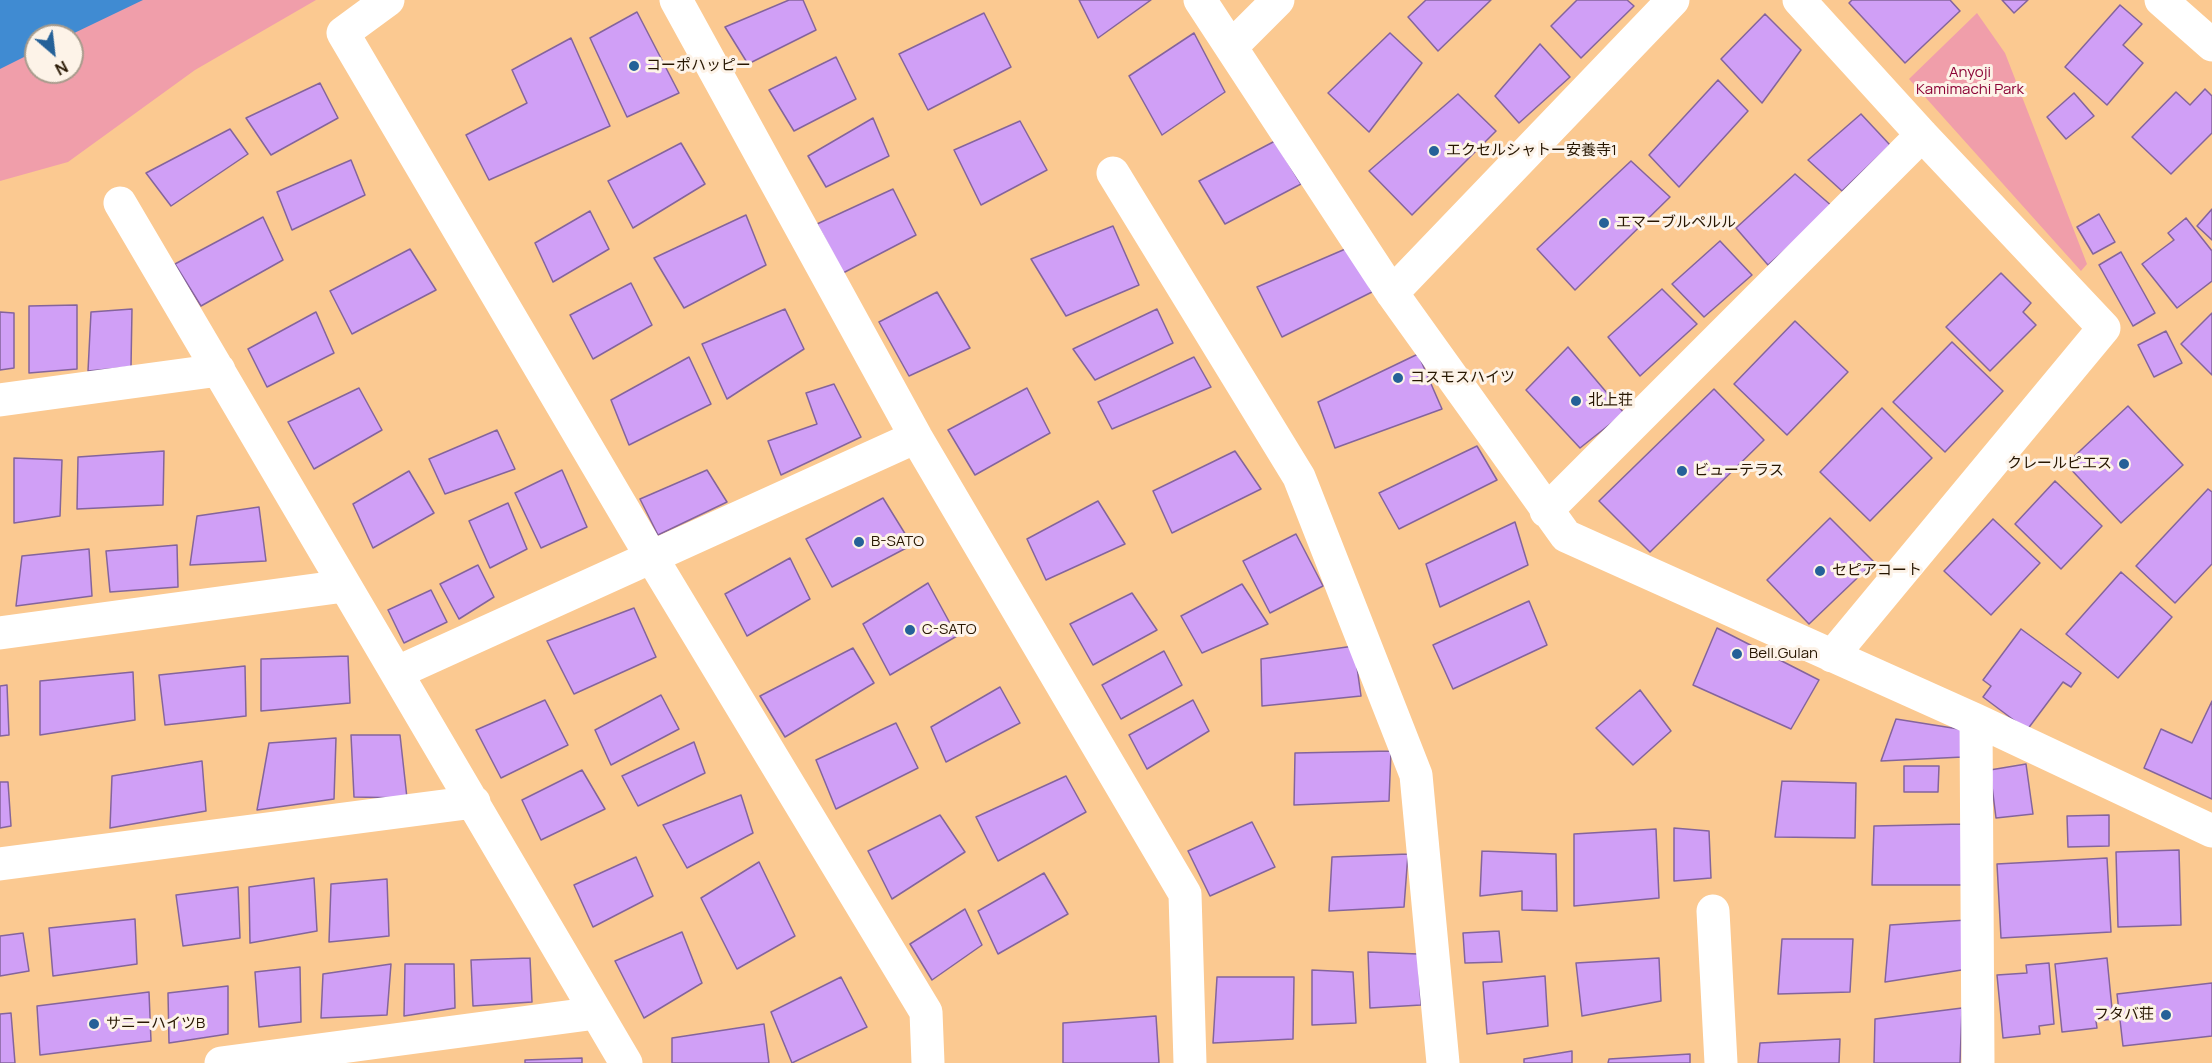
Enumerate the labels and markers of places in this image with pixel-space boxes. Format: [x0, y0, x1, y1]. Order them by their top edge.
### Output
place label: コーポハッピー [646, 57, 751, 75]
marker: コーポハッピー [627, 59, 641, 73]
place label: エクセルシャトー安養寺1 [1446, 142, 1617, 160]
marker: エクセルシャトー安養寺1 [1427, 144, 1441, 158]
place label: エマーブルペルル [1616, 214, 1736, 232]
marker: エマーブルペルル [1597, 216, 1611, 230]
place label: コスモスハイツ [1410, 369, 1515, 387]
marker: コスモスハイツ [1391, 371, 1405, 385]
place label: 北上荘 [1588, 392, 1633, 410]
marker: 北上荘 [1569, 394, 1583, 408]
place label: クレールピエス [2007, 455, 2112, 473]
marker: クレールピエス [2117, 457, 2131, 471]
place label: ビューテラス [1694, 462, 1784, 480]
marker: ビューテラス [1675, 464, 1689, 478]
place label: B-SATO [871, 533, 924, 551]
marker: B-SATO [852, 535, 866, 549]
place label: セピアコート [1832, 562, 1922, 580]
marker: セピアコート [1813, 564, 1827, 578]
place label: C-SATO [922, 621, 977, 639]
marker: C-SATO [903, 623, 917, 637]
place label: Bell.Gulan [1749, 645, 1818, 663]
marker: Bell.Gulan [1730, 647, 1744, 661]
place label: フタバ荘 [2094, 1006, 2154, 1024]
marker: フタバ荘 [2159, 1008, 2173, 1022]
place label: サニーハイツB [106, 1015, 205, 1033]
marker: サニーハイツB [87, 1017, 101, 1031]

